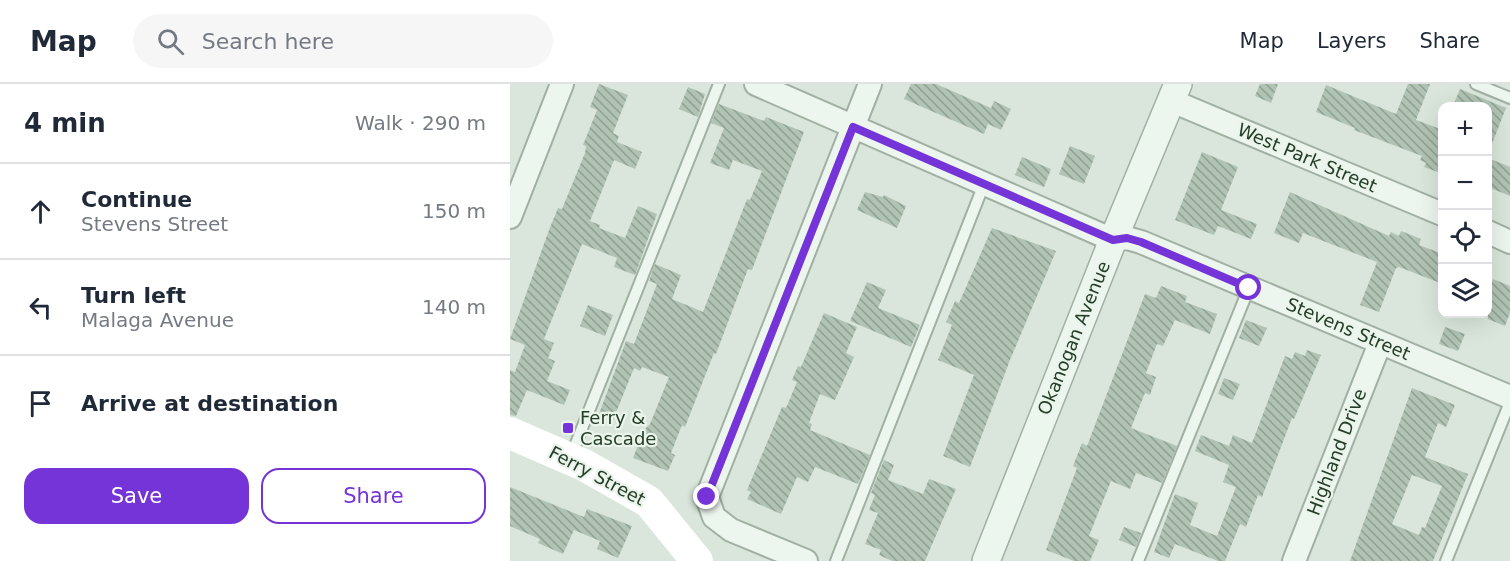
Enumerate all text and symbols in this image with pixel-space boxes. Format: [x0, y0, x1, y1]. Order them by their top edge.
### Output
search box [133, 14, 553, 68]
text: Map [30, 25, 97, 58]
icon: search [154, 25, 187, 58]
text: Search here [202, 29, 334, 54]
text: Map [1240, 29, 1284, 53]
text: Layers [1317, 29, 1386, 53]
text: Share [1419, 29, 1480, 53]
map controls [1438, 102, 1492, 318]
button: + [1438, 102, 1492, 156]
text: 4 min [24, 108, 106, 138]
text: Walk · 290 m [355, 111, 486, 135]
street label: West Park Street [1234, 119, 1380, 196]
button: − [1438, 156, 1492, 210]
text: Continue [81, 187, 192, 212]
icon: ahead [24, 195, 57, 228]
text: 150 m [422, 199, 486, 223]
button: locate [1438, 210, 1492, 264]
text: Stevens Street [81, 212, 228, 236]
street label: Okanogan Avenue [1033, 258, 1114, 418]
button: layers [1438, 264, 1492, 318]
route start [1235, 274, 1261, 300]
text: Turn left [81, 283, 186, 308]
icon: left [24, 291, 57, 324]
street label: Stevens Street [1283, 293, 1413, 364]
text: 140 m [422, 295, 486, 319]
text: Malaga Avenue [81, 308, 234, 332]
street label: Highland Drive [1303, 386, 1370, 518]
icon: arrive [24, 387, 57, 420]
text: Arrive at destination [81, 391, 338, 416]
place label: Ferry & Cascade [580, 407, 656, 449]
marker: Ferry & Cascade [561, 421, 575, 435]
street label: Ferry Street [546, 441, 649, 510]
button: Save [24, 468, 249, 524]
button: Share [261, 468, 486, 524]
route end [693, 483, 719, 509]

